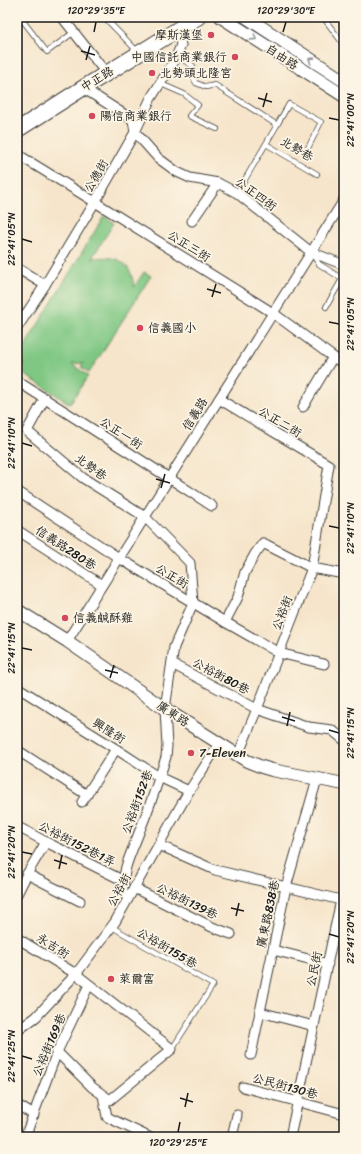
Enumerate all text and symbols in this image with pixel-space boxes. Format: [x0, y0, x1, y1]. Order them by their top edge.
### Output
text: 120°29'35"E [67, 2, 126, 20]
text: 120°29'30"E [257, 2, 316, 20]
place label: 摩斯漢堡 [155, 24, 203, 46]
marker: 摩斯漢堡 [206, 30, 216, 40]
one-way arrow [249, 33, 256, 40]
street label: 自由路 [261, 38, 303, 76]
place label: 中國信託商業銀行 [131, 46, 227, 68]
marker: 中國信託商業銀行 [230, 52, 240, 62]
one-way arrow [308, 57, 315, 65]
street label: 中正路 [76, 60, 118, 98]
place label: 北勢頭北隆宮 [160, 62, 232, 84]
marker: 北勢頭北隆宮 [147, 68, 157, 78]
text: 22°41'00"N [342, 93, 360, 147]
place label: 陽信商業銀行 [100, 105, 172, 127]
marker: 陽信商業銀行 [87, 111, 97, 121]
street label: 北勢巷 [276, 130, 318, 168]
street label: 公德街 [77, 155, 115, 197]
street label: 公正四街 [230, 171, 282, 217]
text: 22°41'05"N [3, 212, 21, 266]
street label: 公正三街 [163, 224, 215, 268]
text: 22°41'05"N [342, 297, 360, 351]
place label: 信義國小 [148, 317, 196, 339]
marker: 信義國小 [135, 323, 145, 333]
street label: 信義路 [176, 393, 214, 435]
street label: 公正二街 [254, 400, 306, 444]
street label: 公正一街 [95, 411, 147, 455]
text: 22°41'10"N [3, 417, 21, 469]
street label: 北勢巷 [70, 448, 112, 486]
text: 22°41'10"N [342, 502, 360, 554]
street label: 信義路280巷 [31, 520, 101, 576]
street label: 公正街 [151, 557, 193, 595]
street label: 公裕街 [265, 592, 299, 634]
place label: 信義鹹酥雞 [73, 607, 133, 629]
marker: 信義鹹酥雞 [60, 613, 70, 623]
text: 22°41'15"N [3, 622, 21, 674]
street label: 公裕街80巷 [188, 652, 254, 700]
street label: 廣東路 [152, 695, 194, 733]
text: 22°41'15"N [342, 707, 360, 759]
street label: 興隆街 [88, 712, 130, 750]
place label: 7-Eleven [199, 742, 246, 764]
marker: 7-Eleven [186, 748, 196, 758]
street label: 公裕街152巷 [115, 767, 159, 837]
street label: 公裕街152巷1弄 [34, 815, 120, 873]
text: 22°41'20"N [3, 825, 21, 879]
street label: 公裕街 [101, 869, 137, 911]
street label: 公裕街139巷 [152, 876, 222, 926]
street label: 廣東路838巷 [250, 878, 286, 950]
text: 22°41'20"N [342, 910, 360, 964]
street label: 公裕街155巷 [132, 922, 202, 974]
street label: 永吉街 [32, 927, 74, 965]
street label: 公民街 [299, 949, 329, 989]
place label: 萊爾富 [119, 968, 155, 990]
marker: 萊爾富 [106, 974, 116, 984]
street label: 公裕街169巷 [26, 1010, 72, 1080]
text: 22°41'25"N [3, 1029, 21, 1083]
street label: 公民街130巷 [250, 1067, 320, 1105]
text: 120°29'25"E [149, 1134, 208, 1152]

